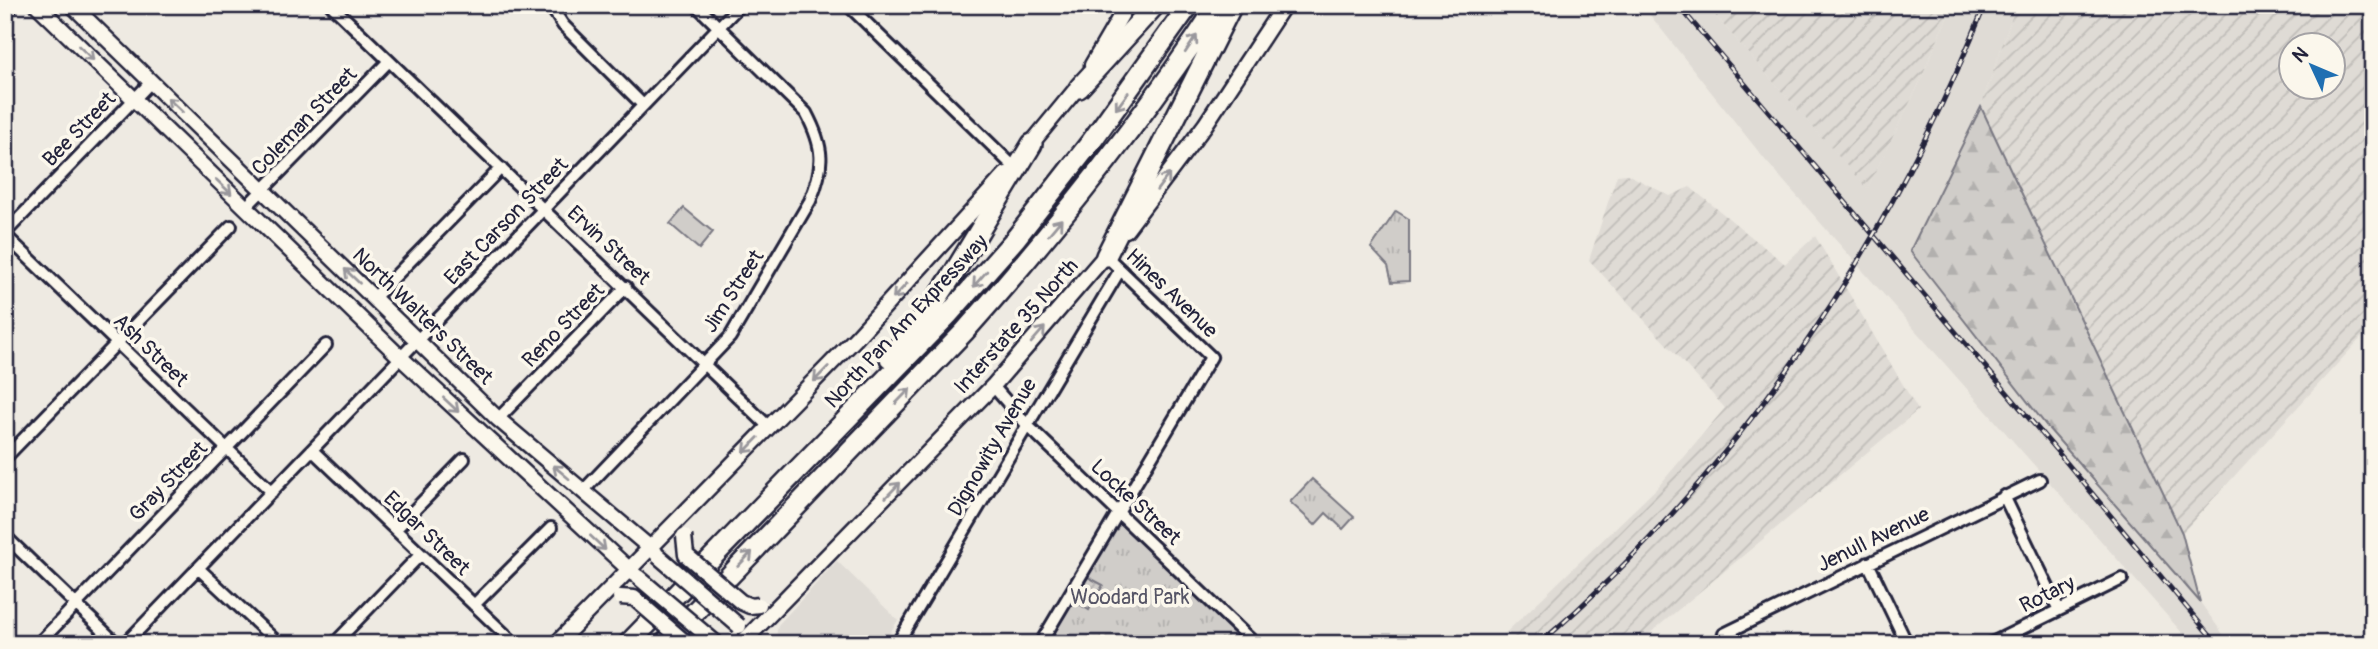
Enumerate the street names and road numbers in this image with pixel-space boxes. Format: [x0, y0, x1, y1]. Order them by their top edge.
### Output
street label: Coleman Street [246, 61, 363, 181]
street label: Bee Street [37, 86, 122, 173]
street label: East Carson Street [439, 151, 574, 291]
street label: Ervin Street [561, 200, 657, 291]
street label: North Pan Am Expressway [819, 229, 994, 414]
street label: North Walters Street [346, 242, 499, 391]
street label: Hines Avenue [1120, 243, 1224, 344]
street label: Jim Street [697, 244, 770, 338]
street label: Interstate 35 North [948, 253, 1084, 400]
street label: Reno Street [516, 277, 611, 373]
street label: Ash Street [107, 308, 194, 393]
street label: Dignowity Avenue [942, 373, 1043, 521]
street label: Gray Street [123, 435, 214, 527]
street label: Locke Street [1085, 453, 1187, 552]
street label: Edgar Street [378, 485, 476, 582]
street label: Jenull Avenue [1813, 500, 1934, 578]
street label: Rotary [2015, 570, 2079, 619]

